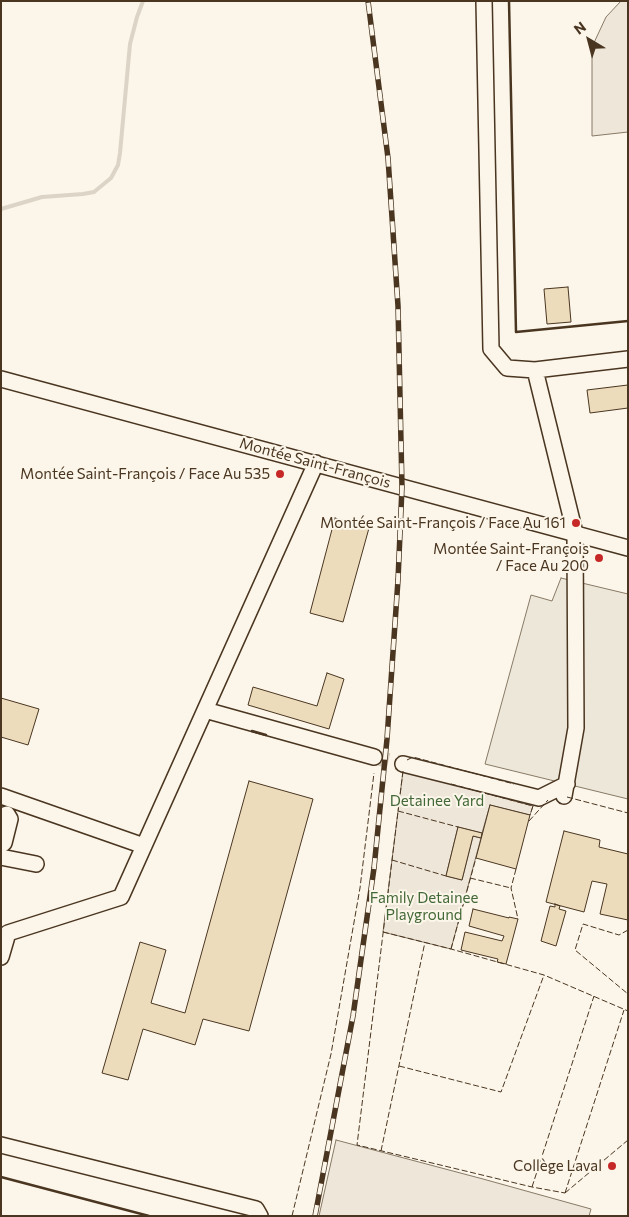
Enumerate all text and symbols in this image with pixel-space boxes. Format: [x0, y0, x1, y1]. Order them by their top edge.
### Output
north arrow [564, 15, 614, 65]
text: N [570, 18, 589, 38]
street label: Montée Saint-François [237, 434, 393, 492]
place label: Montée Saint-François / Face Au 535 [20, 465, 270, 483]
marker: Montée Saint-François / Face Au 535 [274, 468, 286, 480]
place label: Montée Saint-François / Face Au 161 [320, 514, 566, 532]
marker: Montée Saint-François / Face Au 161 [570, 517, 582, 529]
place label: Montée Saint-François / Face Au 200 [433, 540, 589, 575]
marker: Montée Saint-François / Face Au 200 [593, 552, 605, 564]
park label: Detainee Yard [390, 792, 484, 810]
park label: Family Detainee Playground [370, 889, 478, 924]
place label: Collège Laval [513, 1157, 602, 1175]
marker: Collège Laval [606, 1160, 618, 1172]

